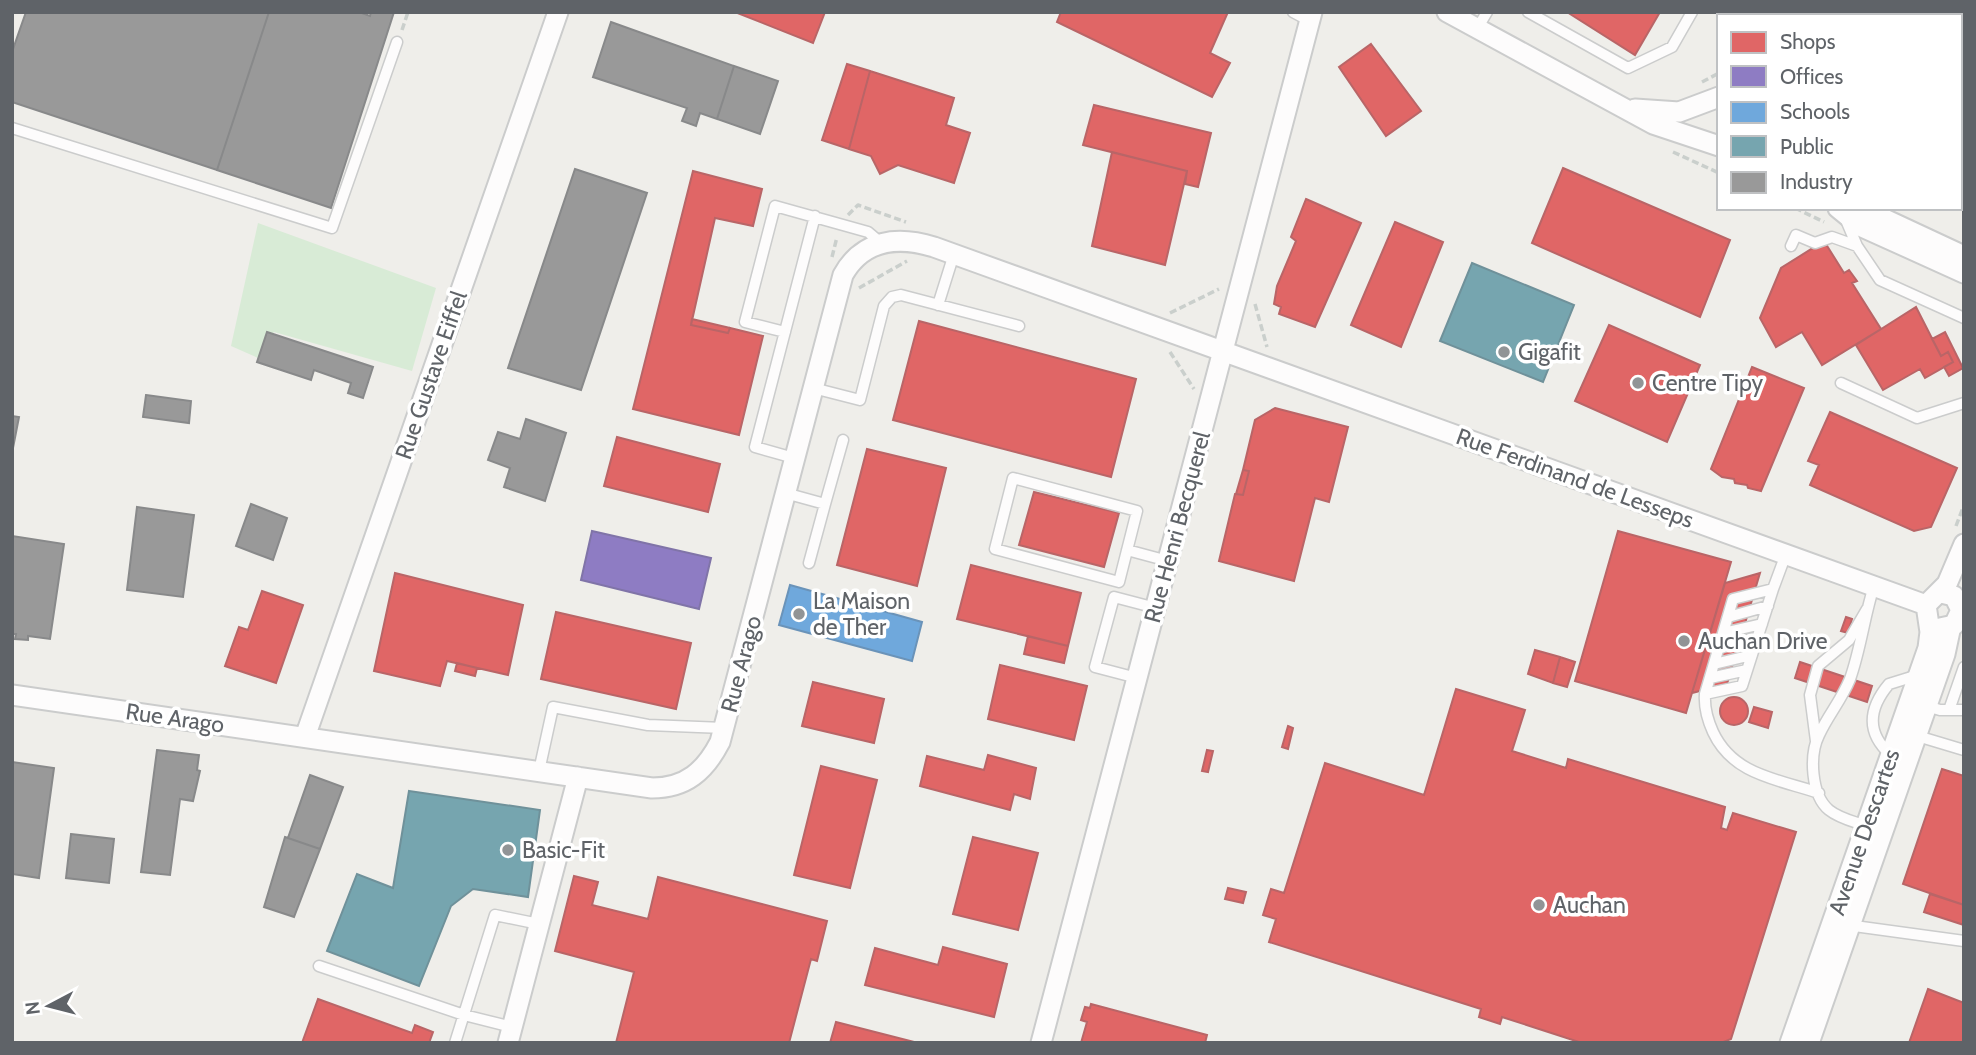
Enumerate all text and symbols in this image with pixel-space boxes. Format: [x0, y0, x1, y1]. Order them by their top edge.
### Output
legend [1717, 14, 1962, 210]
text: Shops [1780, 29, 1836, 54]
text: Offices [1780, 64, 1844, 89]
text: Schools [1780, 99, 1850, 124]
text: Public [1780, 134, 1834, 159]
text: Industry [1780, 169, 1853, 194]
street label: Rue Gustave Eiffel [389, 287, 473, 463]
place label: Gigafit [1518, 338, 1581, 366]
marker: Gigafit [1496, 344, 1512, 360]
place label: Centre Tipy [1652, 369, 1763, 397]
marker: Centre Tipy [1630, 375, 1646, 391]
street label: Rue Ferdinand de Lesseps [1452, 422, 1698, 534]
street label: Rue Henri Becquerel [1138, 428, 1216, 626]
place label: La Maison de Ther [813, 587, 910, 641]
marker: La Maison de Ther [791, 606, 807, 622]
street label: Rue Arago [715, 613, 767, 715]
place label: Auchan Drive [1698, 627, 1828, 655]
marker: Auchan Drive [1676, 633, 1692, 649]
street label: Rue Arago [124, 697, 226, 739]
street label: Avenue Descartes [1822, 745, 1906, 919]
place label: Basic-Fit [522, 836, 605, 864]
marker: Basic-Fit [500, 842, 516, 858]
place label: Auchan [1553, 891, 1626, 919]
marker: Auchan [1531, 897, 1547, 913]
north arrow [14, 971, 84, 1041]
text: N [20, 1000, 45, 1016]

